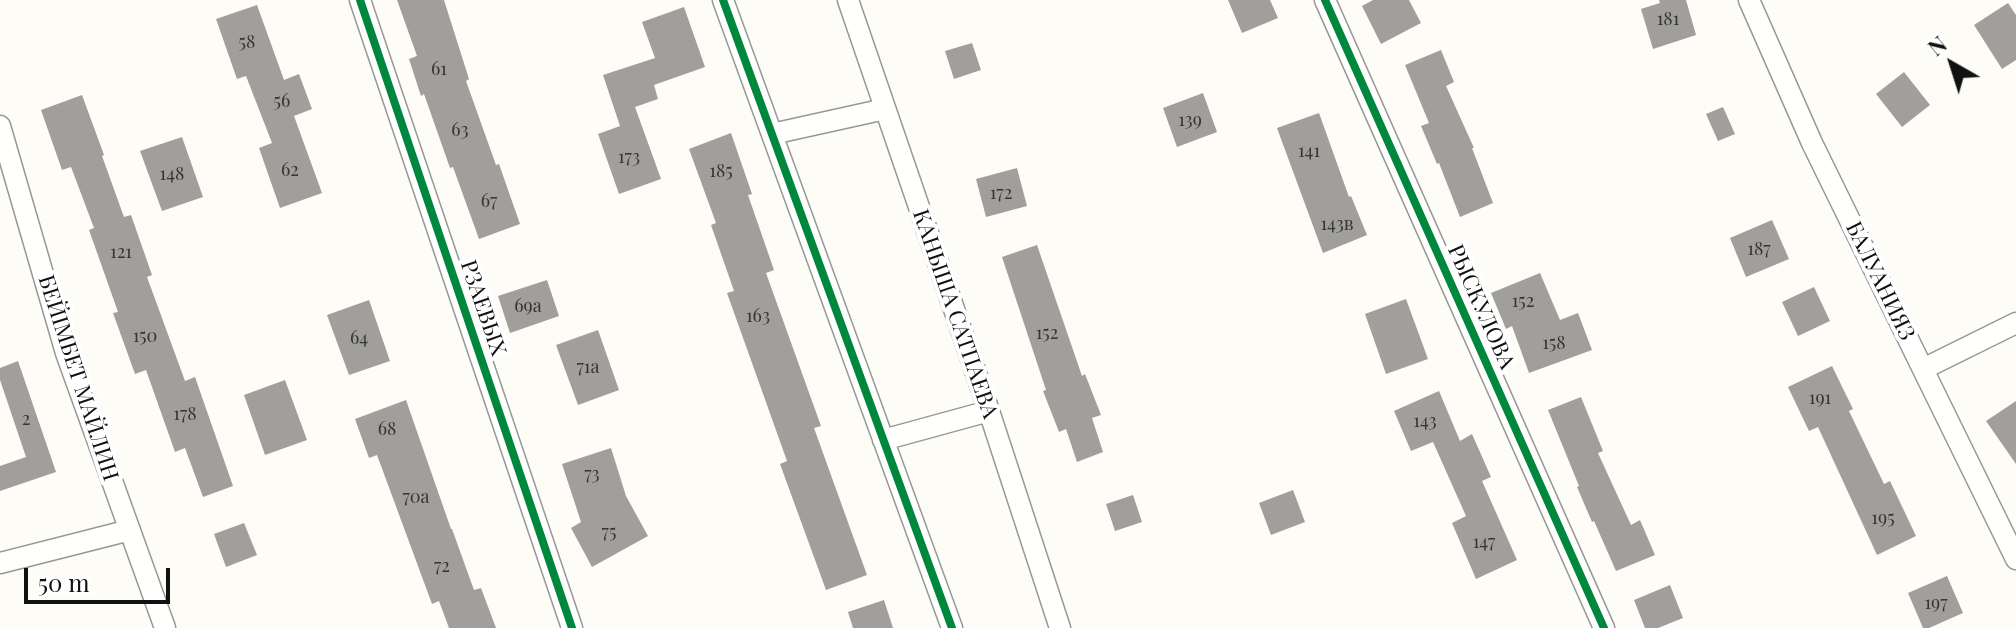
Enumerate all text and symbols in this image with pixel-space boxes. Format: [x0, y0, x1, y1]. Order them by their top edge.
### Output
house number: 181 [1657, 8, 1679, 30]
north arrow [1912, 24, 1992, 104]
text: N [1921, 29, 1953, 62]
house number: 58 [239, 31, 255, 53]
house number: 61 [431, 58, 447, 80]
house number: 56 [274, 90, 290, 112]
house number: 139 [1178, 109, 1202, 131]
house number: 63 [451, 119, 469, 141]
house number: 141 [1298, 140, 1320, 162]
house number: 173 [618, 146, 640, 168]
house number: 62 [281, 159, 299, 181]
house number: 185 [709, 160, 733, 182]
house number: 148 [160, 163, 184, 185]
house number: 172 [990, 182, 1012, 204]
house number: 67 [481, 190, 497, 212]
street label: КАНЫША САТПАЕВА [907, 206, 1003, 422]
house number: 143в [1320, 213, 1354, 235]
street label: БАЛУАНИЯЗ [1840, 217, 1920, 345]
house number: 187 [1747, 238, 1771, 260]
house number: 121 [110, 241, 132, 263]
street label: РЫСКУЛОВА [1442, 241, 1520, 373]
street label: РЗАЕВЫХ [454, 257, 512, 359]
street label: БЕЙІМБЕТ МАЙЛИН [32, 272, 124, 484]
house number: 152 [1512, 290, 1534, 312]
house number: 69а [514, 295, 542, 317]
house number: 163 [746, 305, 770, 327]
house number: 152 [1036, 322, 1058, 344]
house number: 150 [133, 325, 157, 347]
house number: 64 [350, 327, 368, 349]
house number: 158 [1542, 332, 1566, 354]
house number: 71а [577, 356, 599, 378]
house number: 191 [1809, 387, 1831, 409]
house number: 178 [173, 403, 197, 425]
house number: 2 [22, 408, 30, 430]
house number: 143 [1413, 410, 1437, 432]
house number: 68 [378, 418, 396, 440]
house number: 73 [584, 463, 600, 485]
house number: 70а [402, 486, 430, 508]
house number: 195 [1871, 507, 1895, 529]
house number: 75 [602, 521, 616, 543]
house number: 147 [1473, 531, 1495, 553]
scale bar [28, 552, 174, 602]
house number: 72 [434, 555, 450, 577]
text: 50 m [38, 566, 90, 598]
house number: 197 [1924, 592, 1948, 614]

